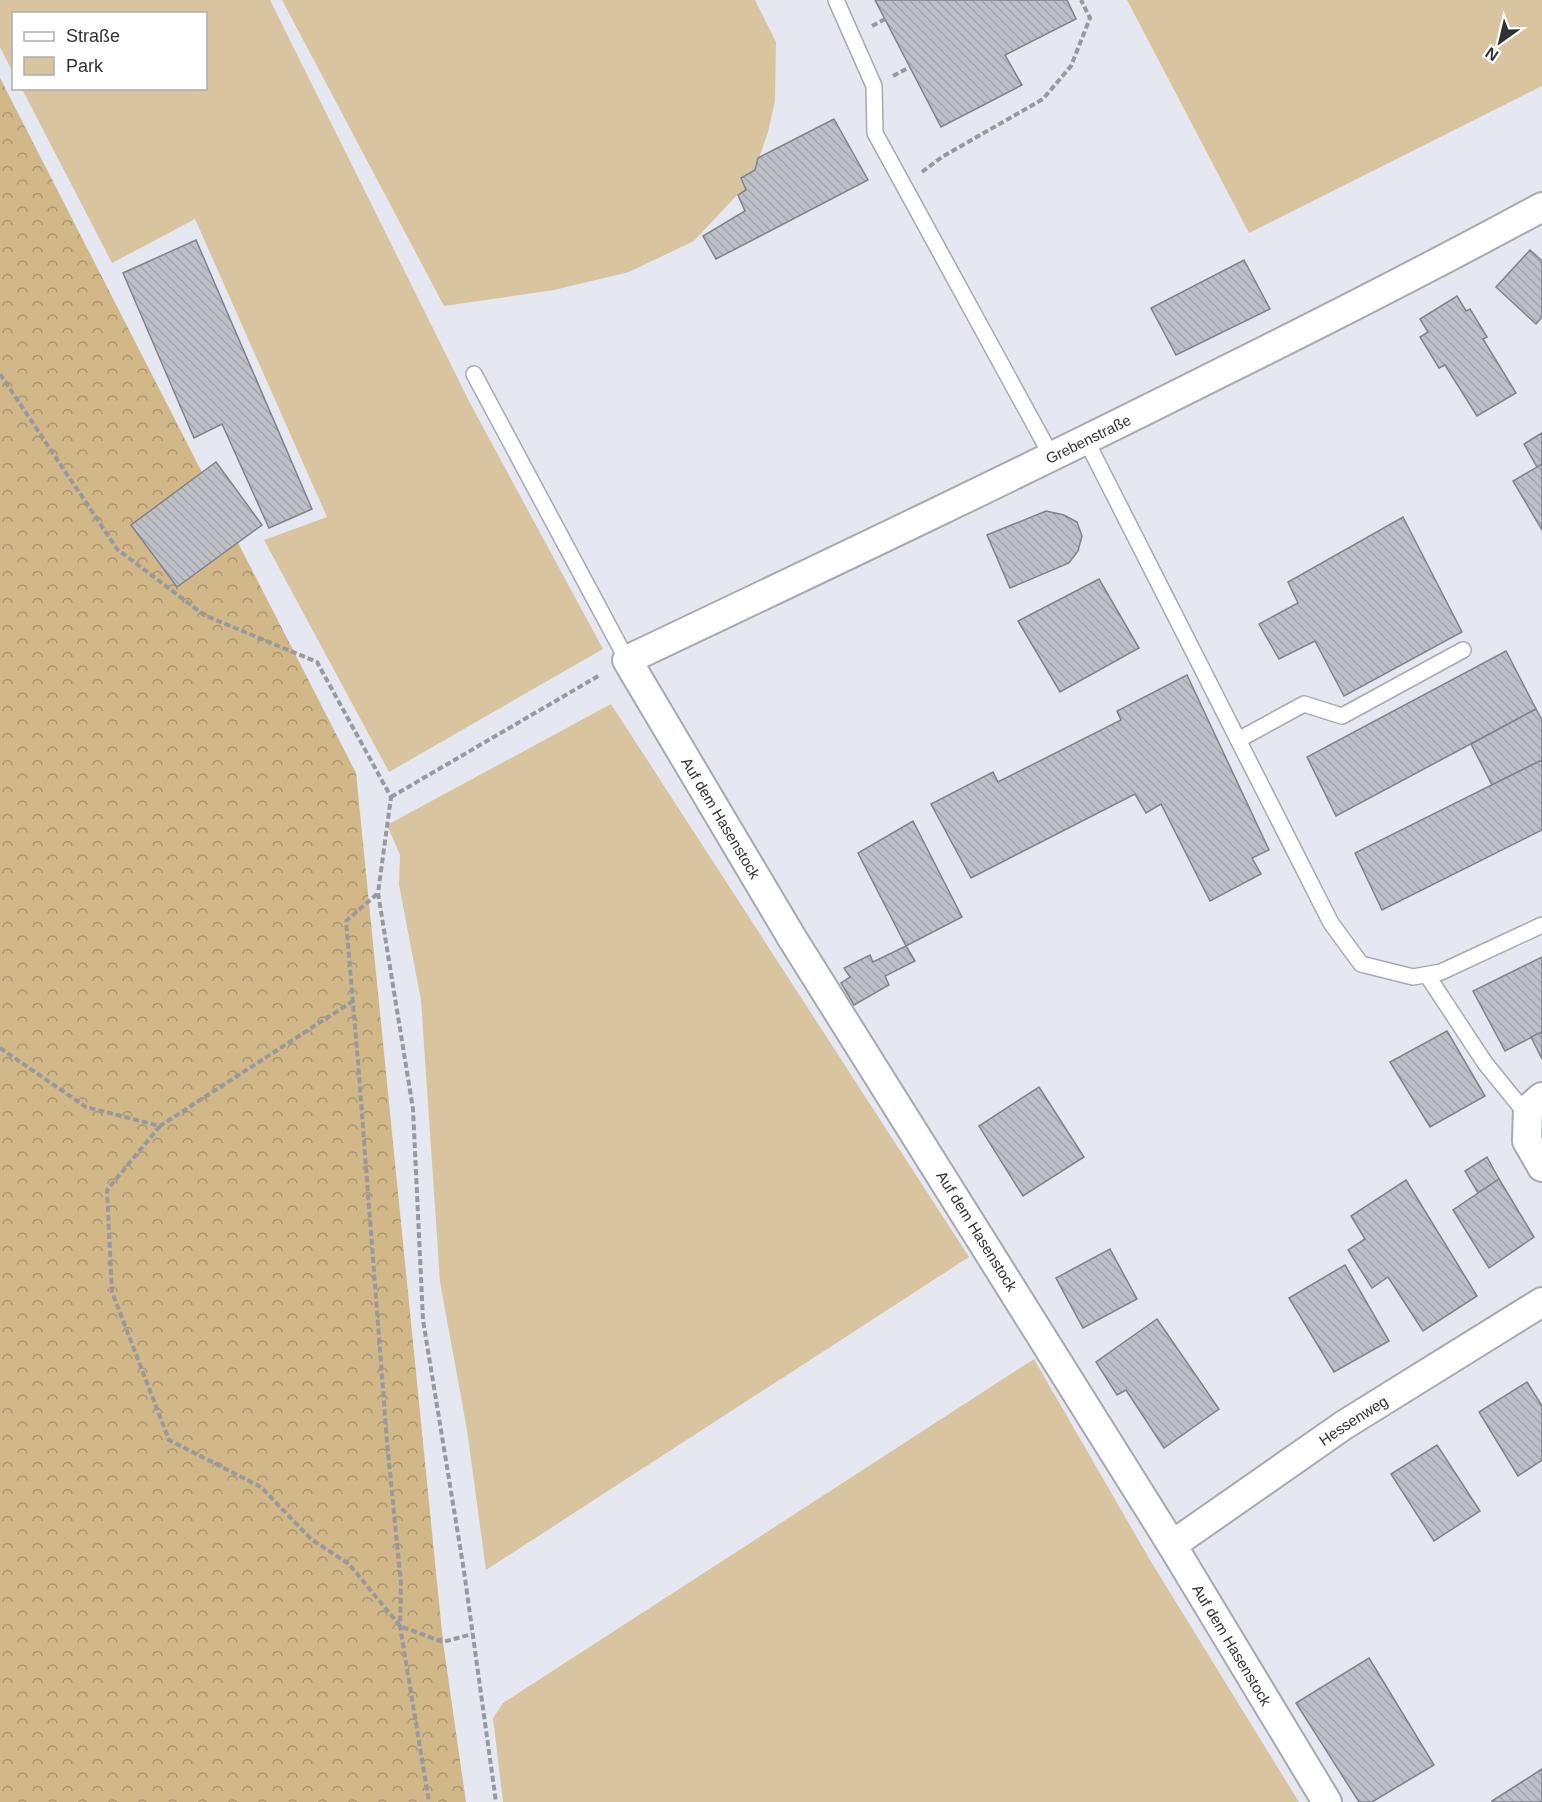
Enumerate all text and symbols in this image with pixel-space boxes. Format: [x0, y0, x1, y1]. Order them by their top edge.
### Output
legend [12, 12, 207, 90]
north arrow [1470, 12, 1530, 72]
text: Straße [66, 26, 120, 46]
text: N [1482, 44, 1501, 64]
text: Park [66, 56, 104, 76]
street label: Grebenstraße [1043, 410, 1133, 467]
street label: Auf dem Hasenstock [678, 754, 764, 882]
street label: Auf dem Hasenstock [933, 1168, 1021, 1295]
street label: Hessenweg [1315, 1392, 1391, 1449]
street label: Auf dem Hasenstock [1189, 1581, 1275, 1709]

